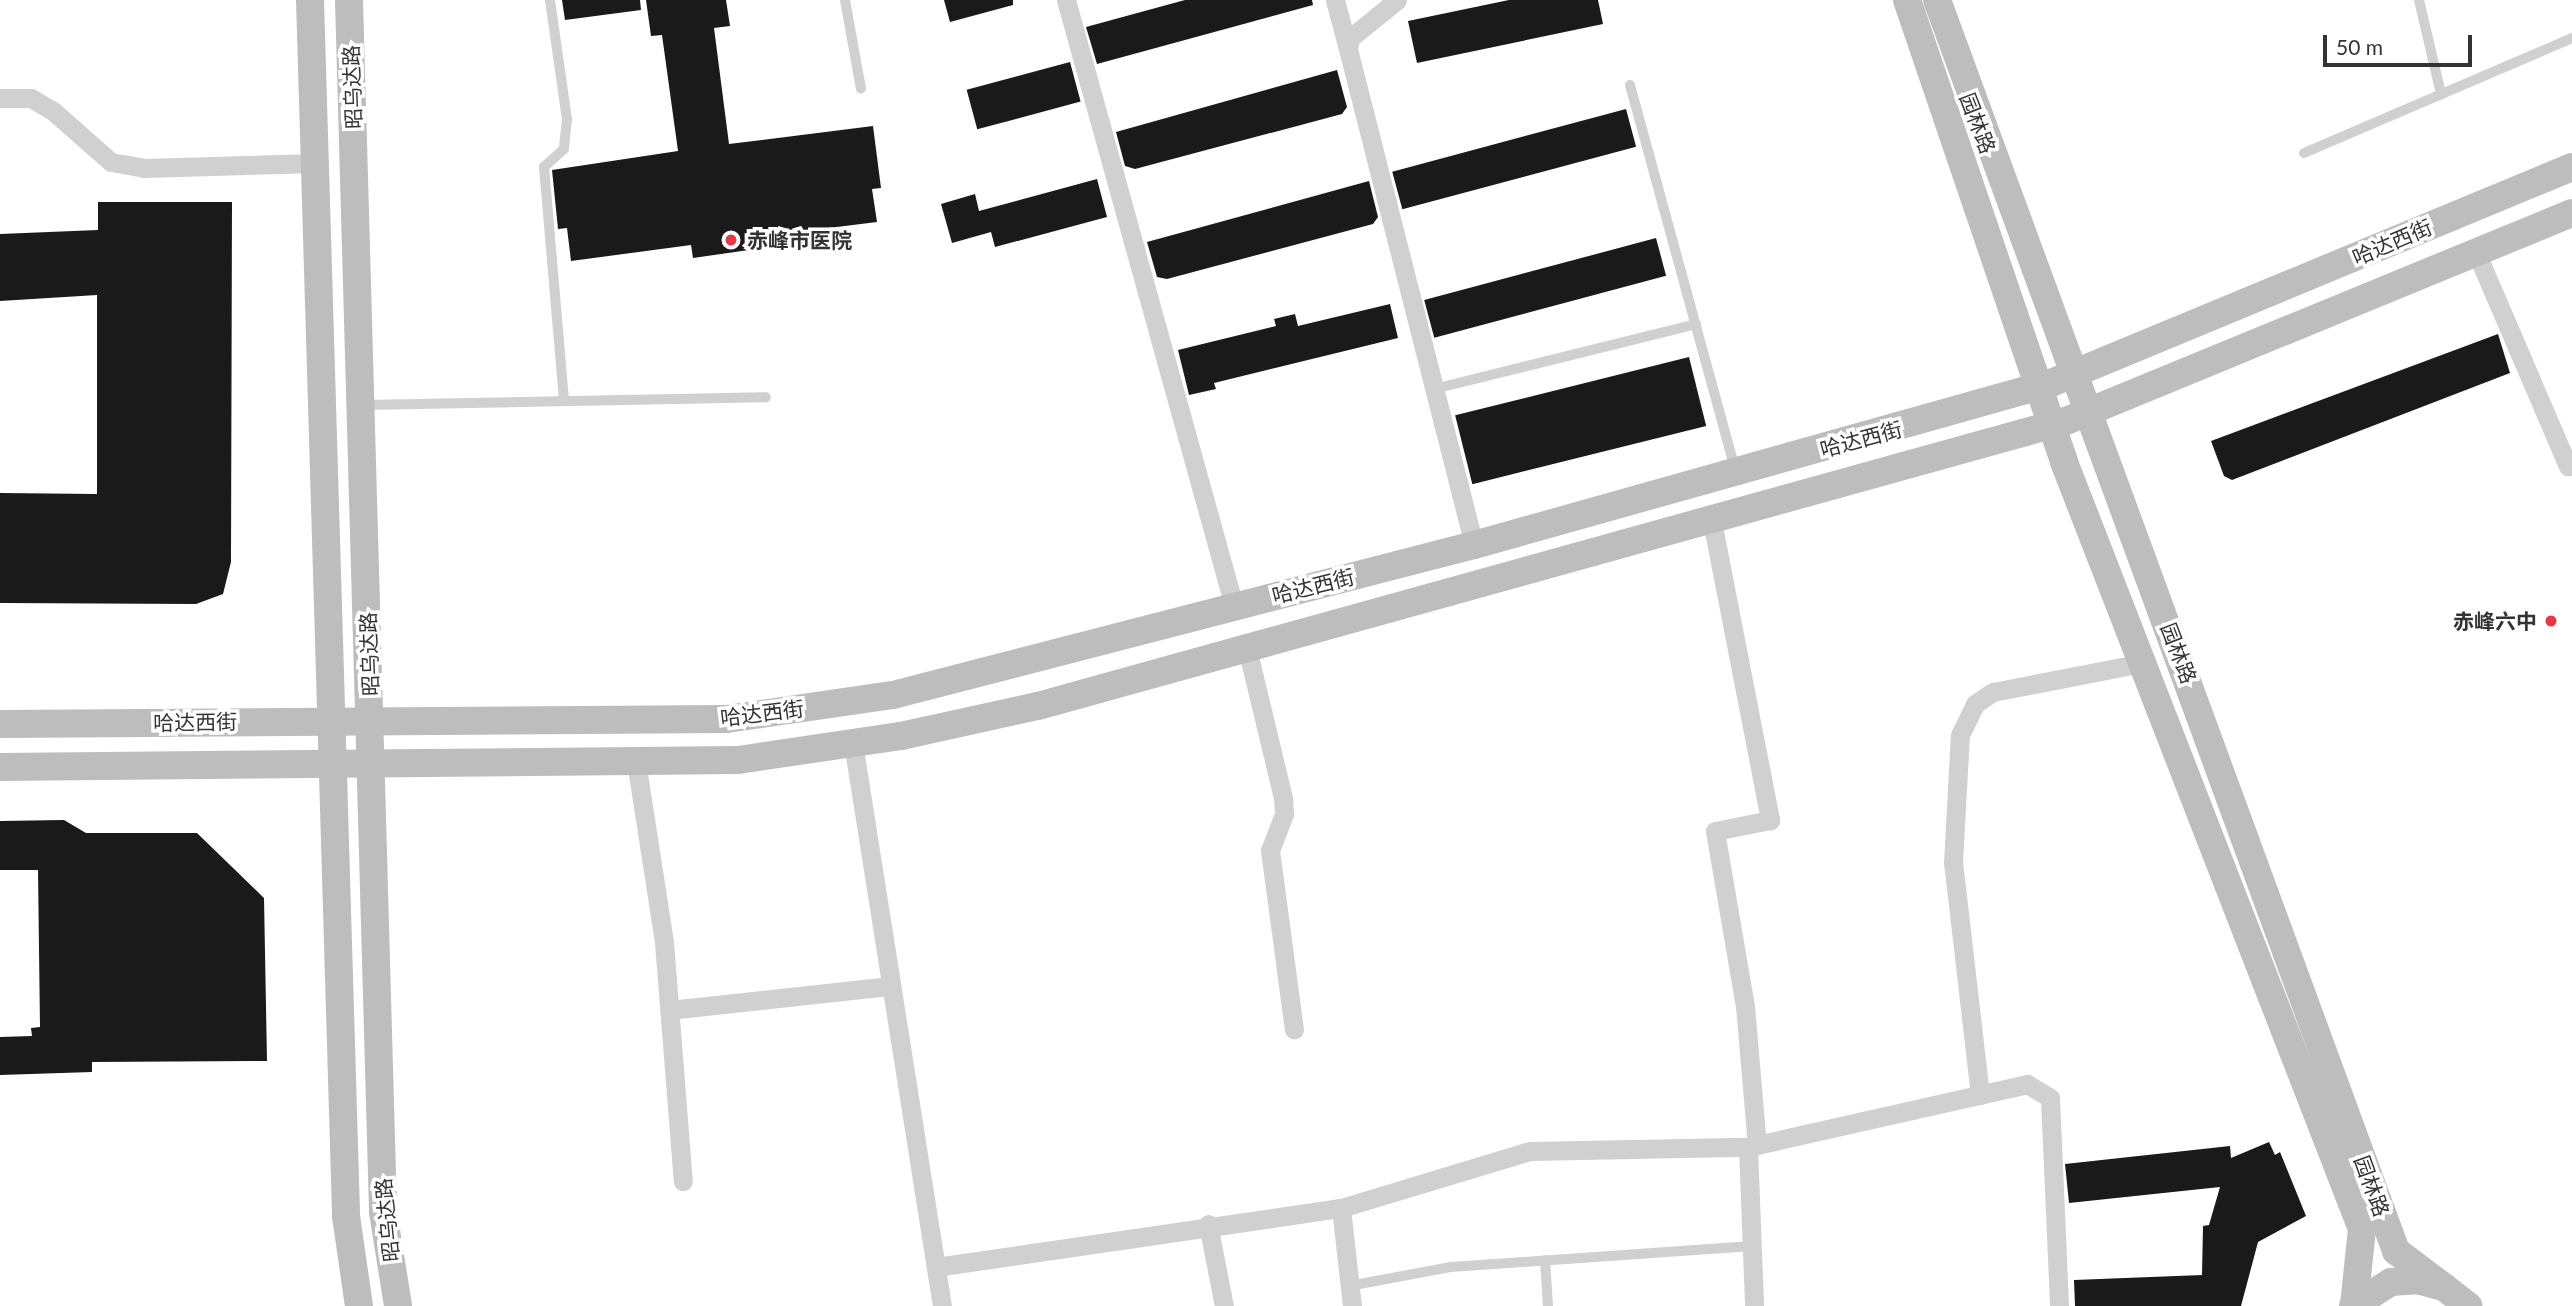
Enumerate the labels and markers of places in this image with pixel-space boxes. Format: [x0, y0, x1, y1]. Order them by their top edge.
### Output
place label: 赤峰市医院 [747, 227, 852, 253]
marker: 赤峰市医院 [721, 230, 741, 250]
place label: 赤峰六中 [2453, 608, 2537, 634]
marker: 赤峰六中 [2543, 613, 2559, 629]

